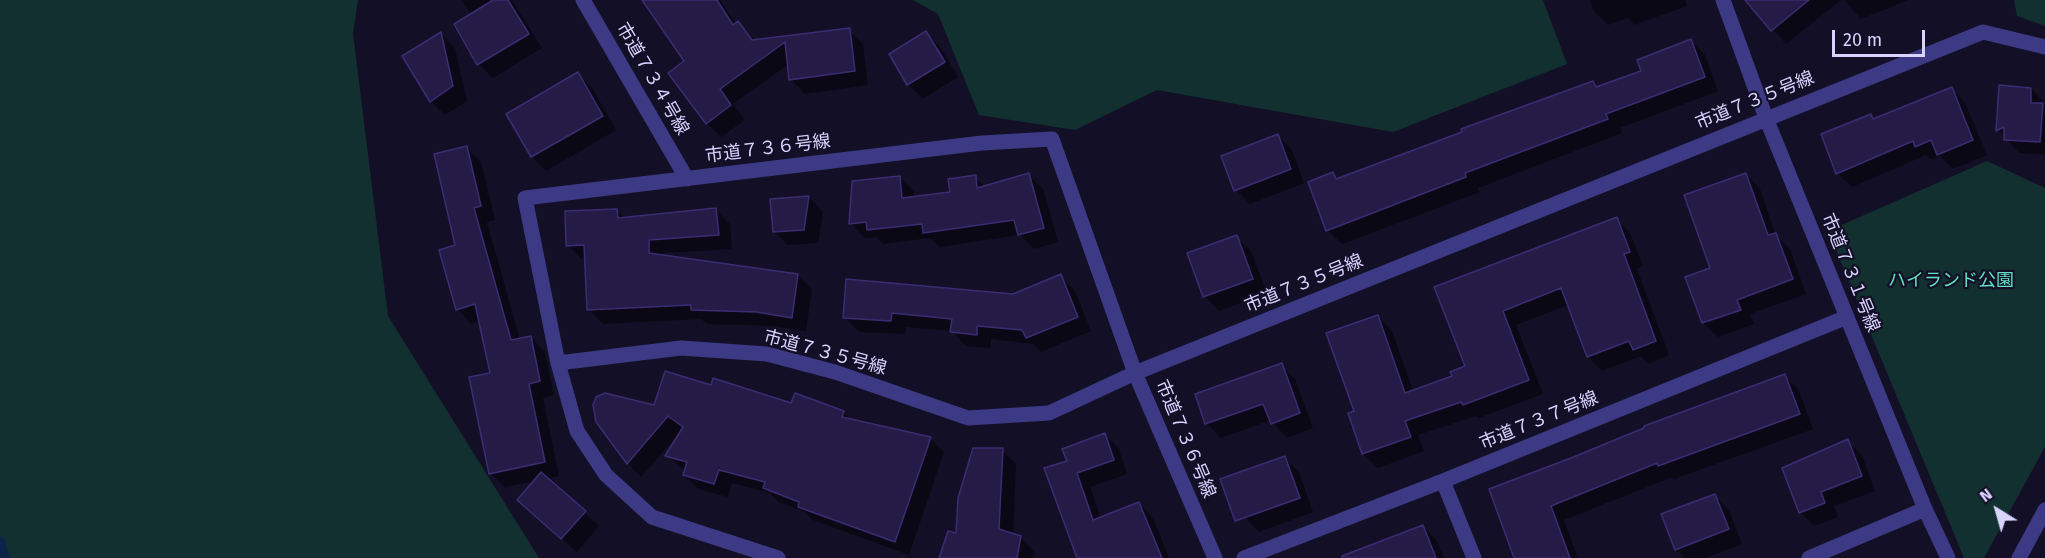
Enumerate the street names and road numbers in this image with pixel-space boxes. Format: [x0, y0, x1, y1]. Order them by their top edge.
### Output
street label: 市道７３４号線 [611, 19, 693, 139]
street label: 市道７３５号線 [1693, 67, 1817, 135]
street label: 市道７３６号線 [704, 131, 832, 167]
street label: 市道７３１号線 [1816, 211, 1884, 335]
street label: 市道７３５号線 [1242, 250, 1366, 318]
street label: 市道７３５号線 [761, 326, 889, 380]
street label: 市道７３６号線 [1150, 377, 1220, 501]
street label: 市道７３７号線 [1477, 387, 1601, 455]

